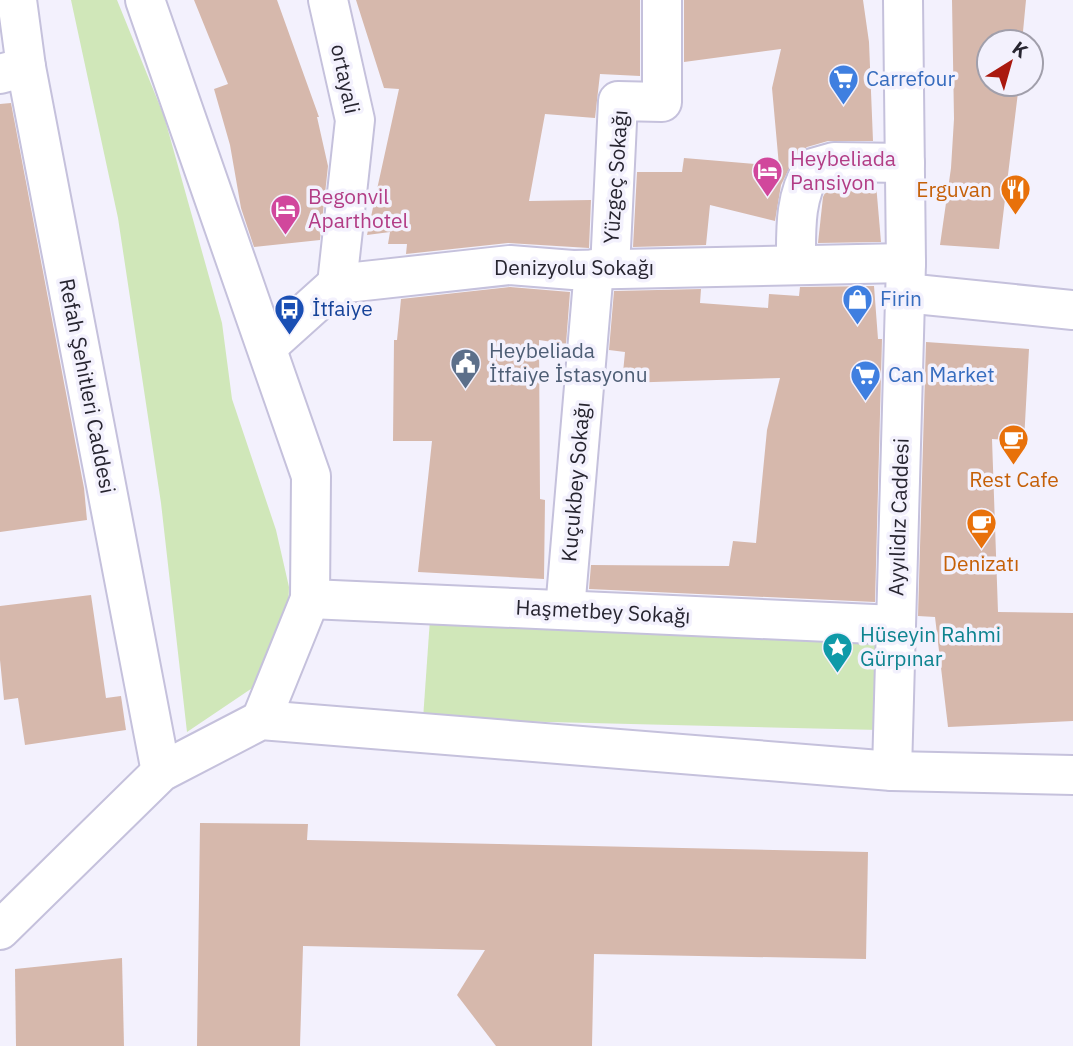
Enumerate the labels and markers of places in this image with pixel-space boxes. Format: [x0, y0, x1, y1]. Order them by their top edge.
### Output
supermarket icon: Carrefour [826, 62, 860, 106]
place label: Carrefour [866, 64, 956, 92]
place label: Heybeliada Pansiyon [790, 144, 896, 196]
hotel icon: Heybeliada Pansiyon [750, 154, 784, 198]
restaurant icon: Erguvan [998, 173, 1032, 217]
place label: Erguvan [916, 175, 992, 203]
place label: Begonvil Aparthotel [308, 182, 409, 234]
hotel icon: Begonvil Aparthotel [268, 192, 302, 236]
shop icon: Firin [840, 282, 874, 326]
place label: Firin [880, 284, 922, 312]
bus stop icon: İtfaiye [272, 292, 306, 336]
place label: İtfaiye [312, 294, 373, 322]
place label: Heybeliada İtfaiye İstasyonu [489, 336, 648, 388]
public building icon: Heybeliada İtfaiye İstasyonu [449, 346, 483, 390]
supermarket icon: Can Market [848, 358, 882, 402]
place label: Can Market [888, 360, 995, 388]
cafe icon: Rest Cafe [997, 423, 1031, 467]
place label: Rest Cafe [969, 465, 1059, 493]
cafe icon: Denizatı [964, 507, 998, 551]
place label: Denizatı [943, 549, 1019, 577]
place label: Hüseyin Rahmi Gürpınar [860, 620, 1001, 672]
place icon: Hüseyin Rahmi Gürpınar [820, 630, 854, 674]

